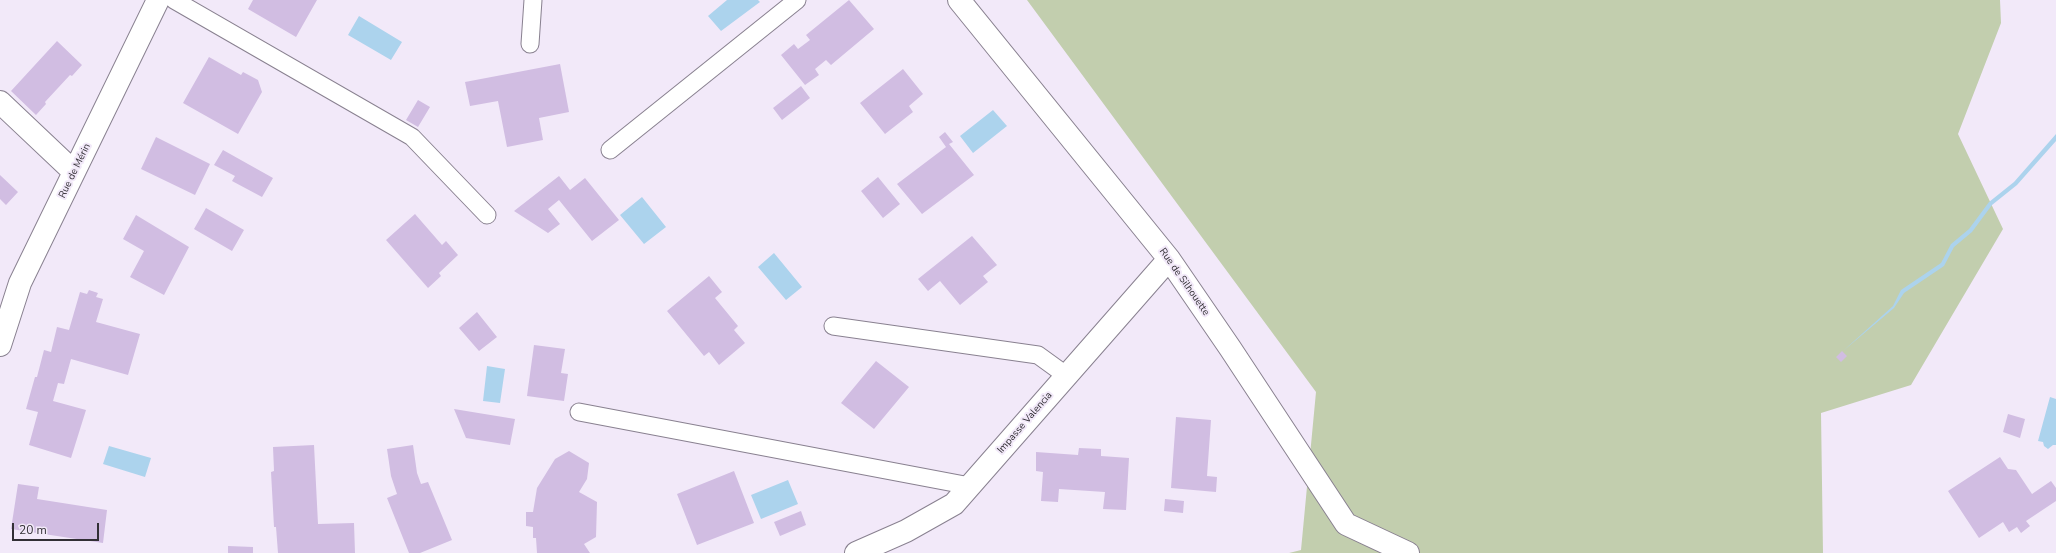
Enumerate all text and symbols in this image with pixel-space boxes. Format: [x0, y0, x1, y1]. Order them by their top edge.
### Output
street label: Rue de Mérin [57, 142, 93, 200]
street label: Rue de Silhouette [1156, 246, 1212, 318]
street label: Impasse Valencia [995, 390, 1055, 456]
scale bar [14, 515, 101, 541]
text: 20 m [19, 522, 47, 538]

